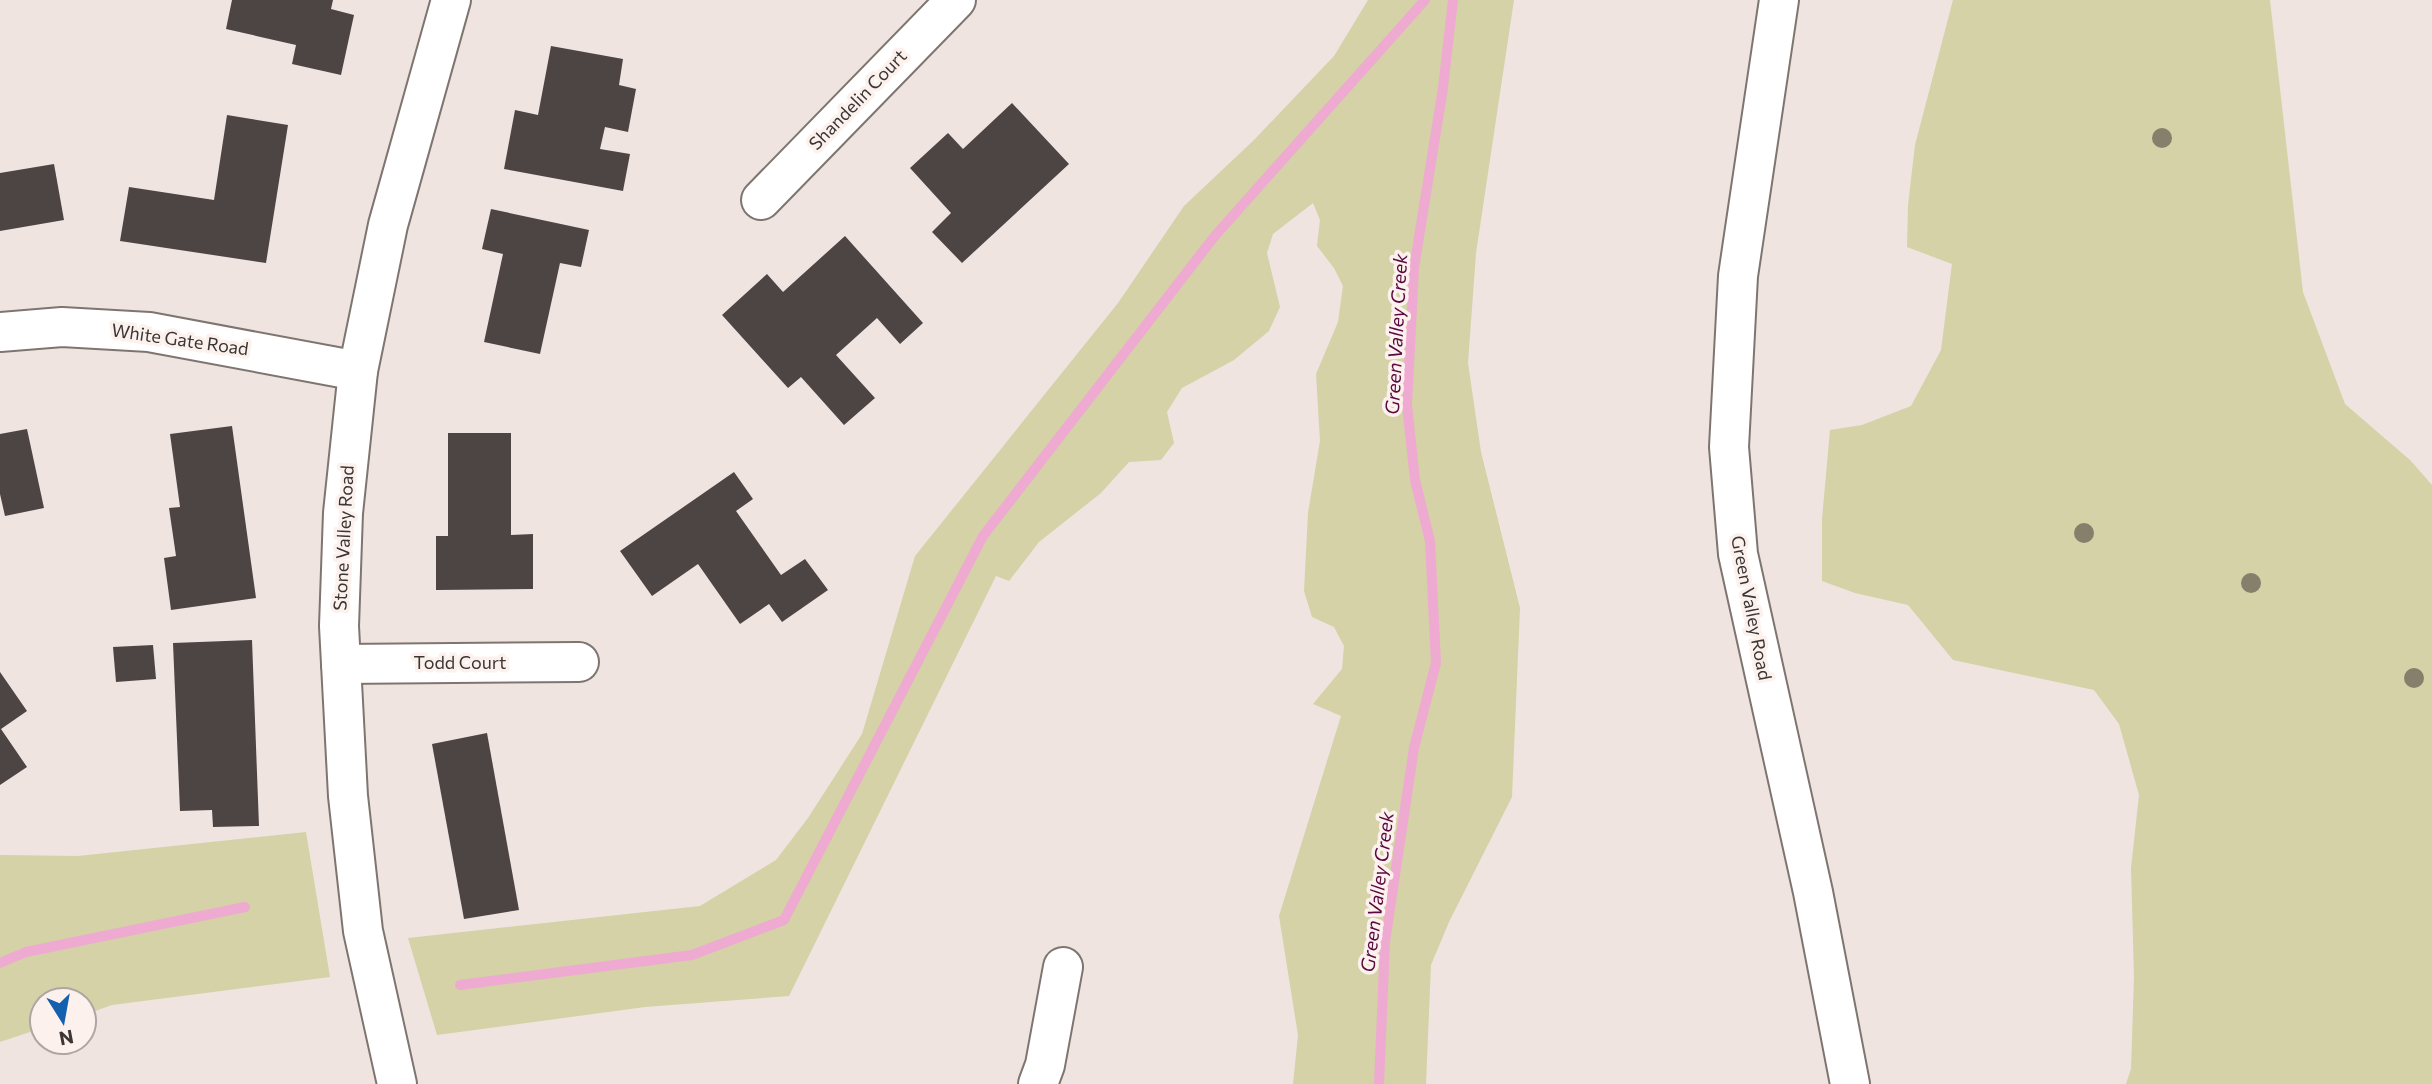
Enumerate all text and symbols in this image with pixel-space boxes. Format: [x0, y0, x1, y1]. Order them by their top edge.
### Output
street label: Shandelin Court [804, 44, 911, 154]
water label: Green Valley Creek [1380, 252, 1411, 415]
street label: White Gate Road [110, 318, 250, 360]
street label: Stone Valley Road [328, 465, 358, 611]
street label: Green Valley Road [1727, 534, 1777, 682]
street label: Todd Court [414, 651, 506, 673]
water label: Green Valley Creek [1355, 810, 1398, 973]
north arrow [28, 986, 98, 1056]
text: N [57, 1026, 76, 1051]

